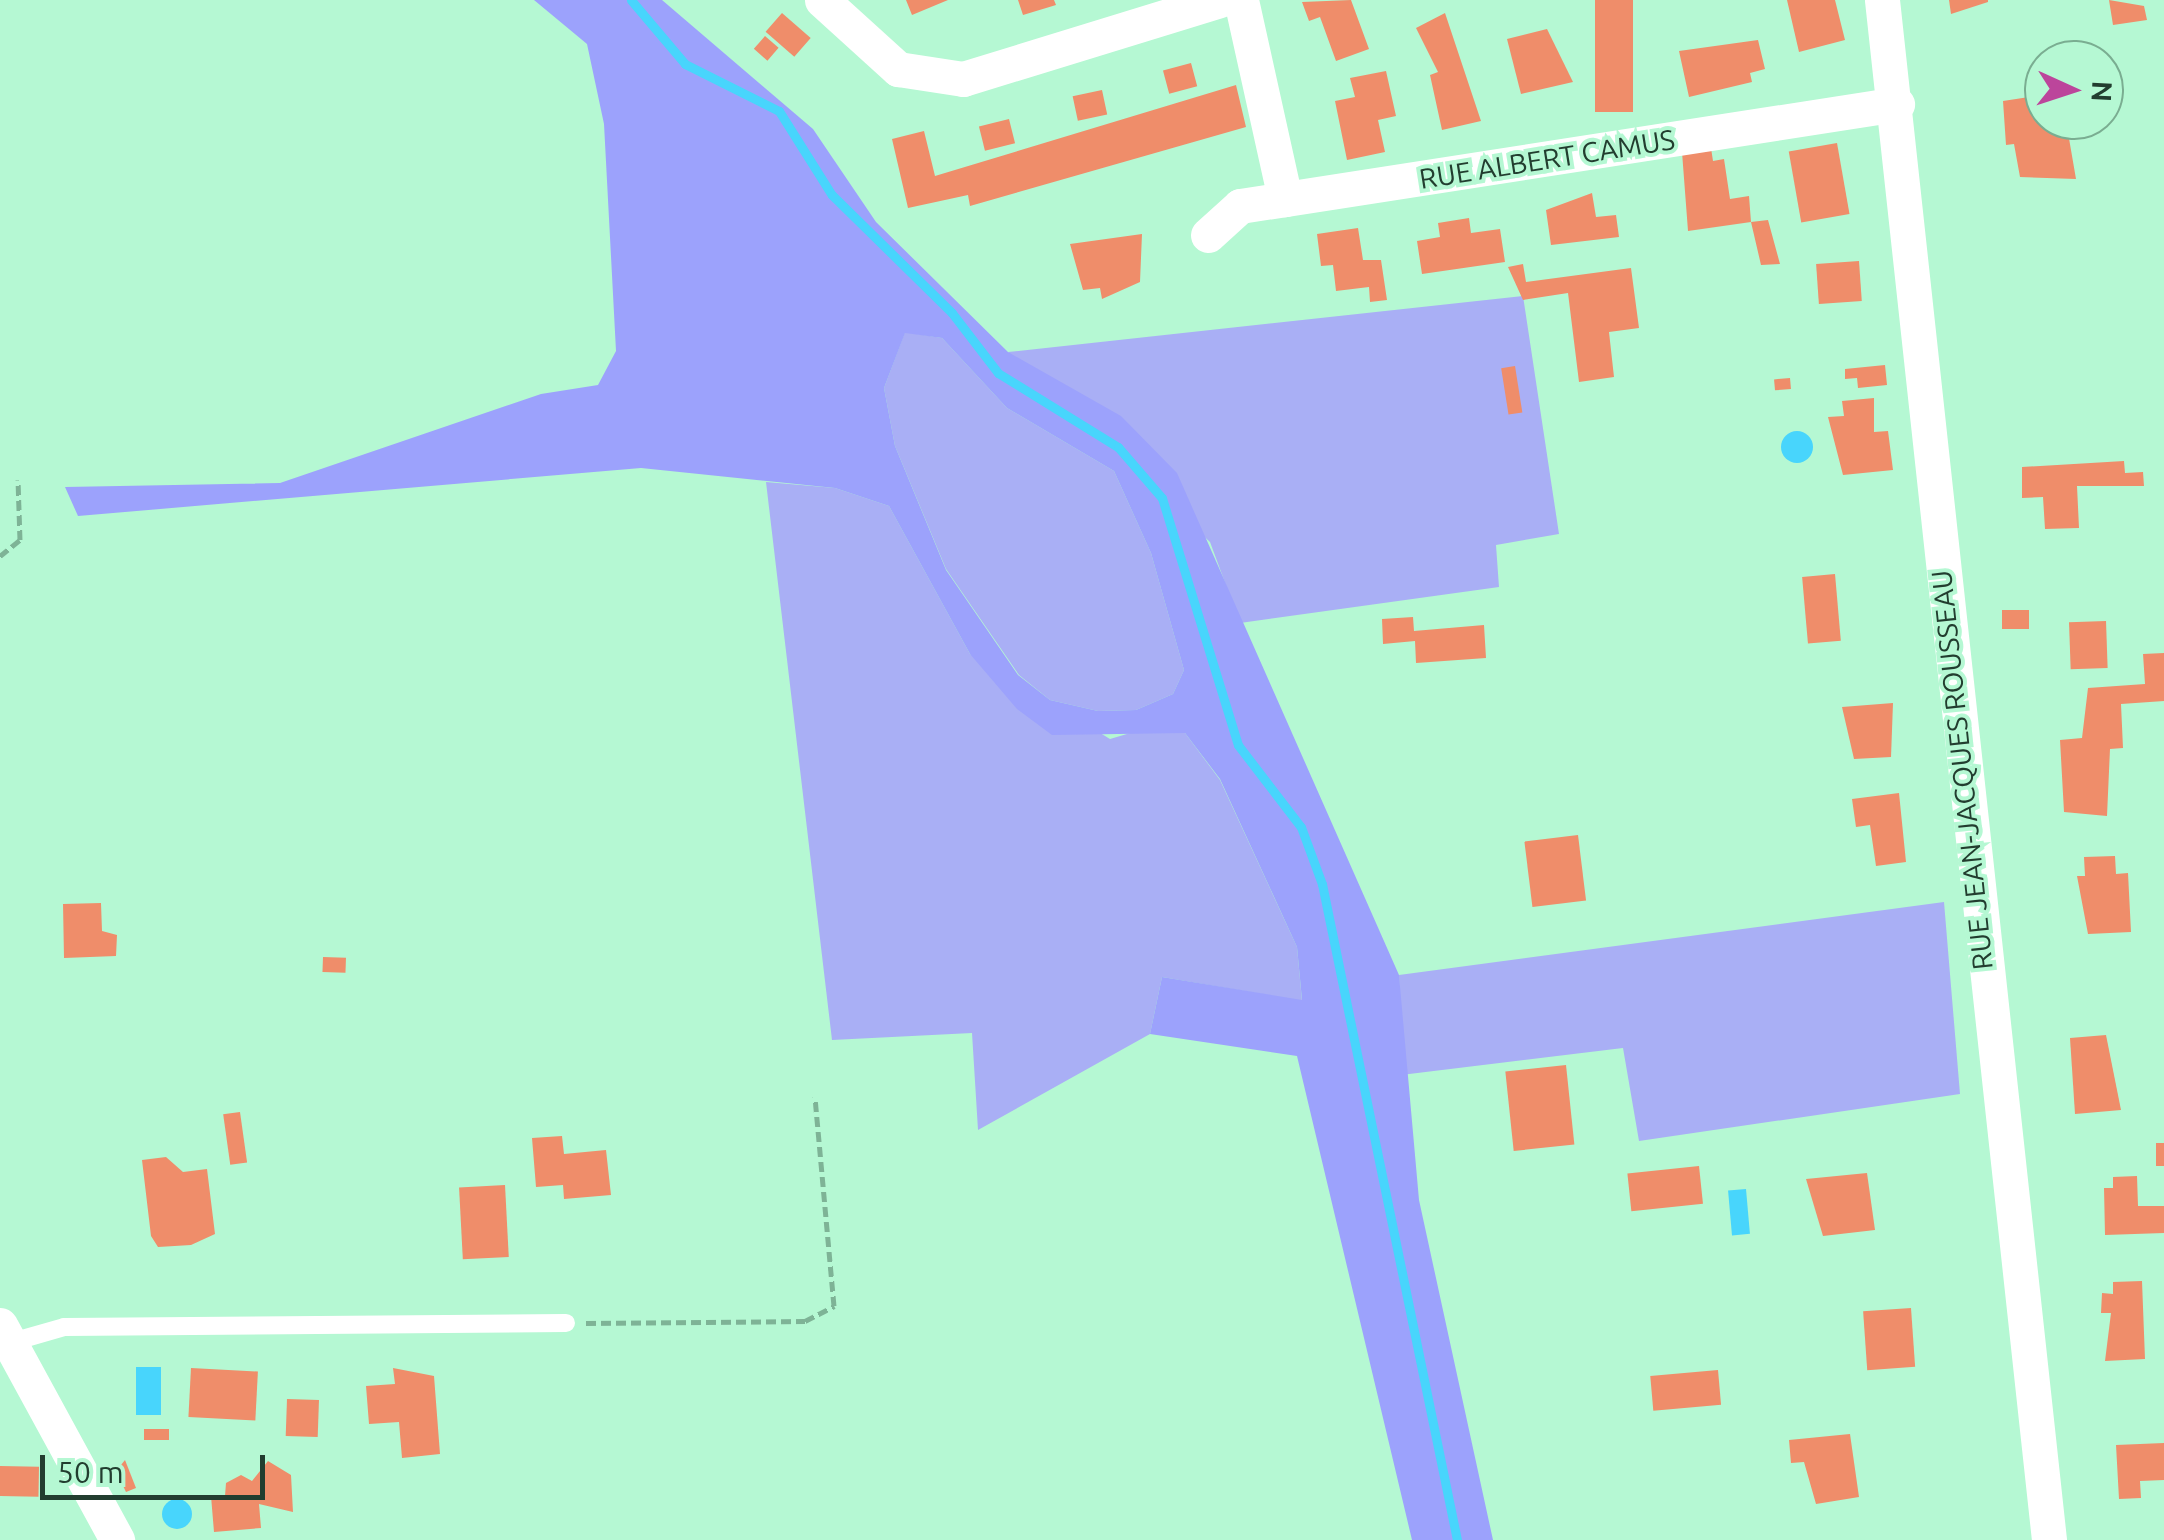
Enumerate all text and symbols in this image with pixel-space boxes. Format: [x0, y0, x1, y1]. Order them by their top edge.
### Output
north arrow [2024, 40, 2124, 140]
text: N [2086, 80, 2118, 103]
street label: RUE ALBERT CAMUS [1417, 122, 1677, 196]
street label: RUE JEAN-JACQUES ROUSSEAU [1924, 569, 2000, 971]
scale bar [45, 1435, 270, 1497]
text: 50 m [57, 1455, 124, 1489]

